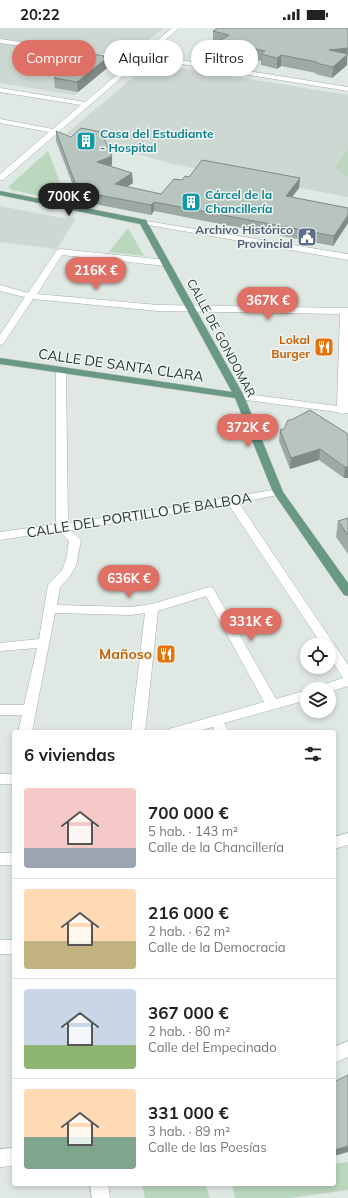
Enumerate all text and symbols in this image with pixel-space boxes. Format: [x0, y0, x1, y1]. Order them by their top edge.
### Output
text: 20:22 [20, 5, 60, 24]
chip: Comprar [12, 40, 96, 76]
chip: Alquilar [104, 40, 183, 76]
chip: Filtros [191, 40, 258, 76]
place label: Casa del Estudiante - Hospital [100, 126, 214, 155]
building icon: Casa del Estudiante - Hospital [75, 130, 97, 152]
pin: 700K € [36, 183, 102, 217]
place label: Cárcel de la Chancillería [205, 187, 272, 216]
text: 700K € [47, 188, 91, 204]
building icon: Cárcel de la Chancillería [180, 191, 202, 213]
place label: Archivo Histórico Provincial [195, 222, 293, 251]
public building icon: Archivo Histórico Provincial [296, 226, 318, 248]
pin: 216K € [63, 257, 129, 291]
text: 216K € [74, 262, 118, 278]
street label: CALLE DE GONDOMAR [184, 276, 259, 400]
pin: 367K € [235, 287, 301, 321]
text: 367K € [246, 292, 290, 308]
place label: Lokal Burger [271, 332, 310, 361]
restaurant icon: Lokal Burger [313, 336, 335, 358]
street label: CALLE DE SANTA CLARA [37, 344, 206, 386]
pin: 372K € [215, 414, 281, 448]
text: 372K € [226, 419, 270, 435]
street label: CALLE DEL PORTILLO DE BALBOA [25, 488, 253, 542]
pin: 636K € [96, 565, 162, 599]
text: 636K € [107, 570, 151, 586]
pin: 331K € [218, 608, 284, 642]
text: 331K € [229, 613, 273, 629]
map controls [300, 638, 336, 718]
button: locate [300, 638, 336, 674]
restaurant icon: Mañoso [155, 643, 177, 665]
place label: Mañoso [99, 645, 152, 663]
button: layers [300, 682, 336, 718]
icon: filters [302, 743, 324, 765]
text: 6 viviendas [24, 744, 115, 765]
text: 700 000 € [148, 802, 229, 823]
icon: home [56, 804, 104, 852]
text: 5 hab. · 143 m² [148, 823, 238, 839]
text: Calle de la Chancillería [148, 839, 284, 855]
text: 216 000 € [148, 902, 229, 923]
icon: home [56, 905, 104, 953]
text: 2 hab. · 62 m² [148, 923, 230, 939]
text: Calle de la Democracia [148, 939, 286, 955]
text: 367 000 € [148, 1002, 229, 1023]
icon: home [56, 1005, 104, 1053]
text: 2 hab. · 80 m² [148, 1023, 230, 1039]
text: Calle del Empecinado [148, 1039, 277, 1055]
text: 331 000 € [148, 1102, 229, 1123]
icon: home [56, 1105, 104, 1153]
text: 3 hab. · 89 m² [148, 1123, 230, 1139]
text: Calle de las Poesías [148, 1139, 267, 1155]

